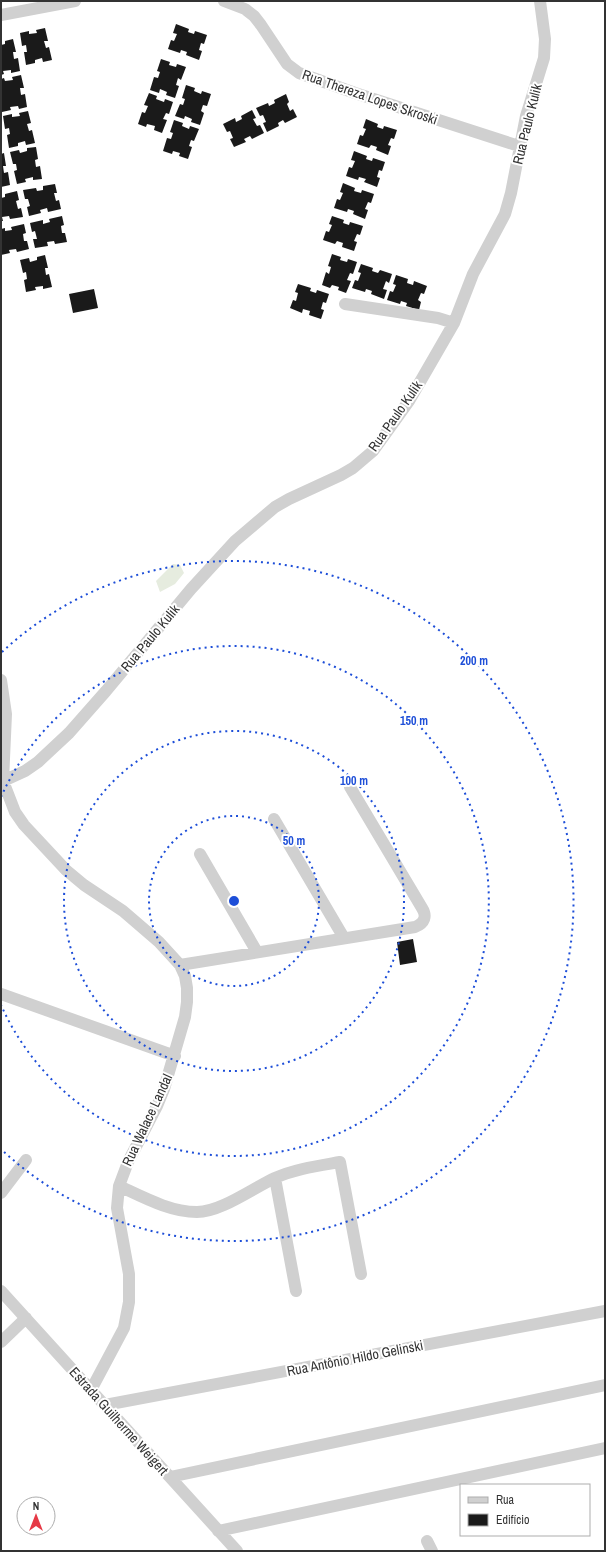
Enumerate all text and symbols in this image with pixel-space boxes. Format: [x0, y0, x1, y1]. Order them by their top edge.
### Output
street label: Rua Thereza Lopes Skroski [300, 65, 440, 129]
street label: Rua Paulo Kulik [508, 82, 546, 166]
street label: Rua Paulo Kulik [364, 377, 426, 455]
street label: Rua Paulo Kulik [117, 600, 184, 675]
text: 200 m [460, 653, 488, 669]
text: 150 m [400, 713, 428, 729]
text: 100 m [340, 773, 368, 789]
text: 50 m [283, 833, 305, 849]
centre of rings [227, 894, 241, 908]
street label: Rua Walace Landal [118, 1071, 176, 1169]
street label: Rua Antônio Hildo Gelinski [285, 1336, 425, 1380]
street label: Estrada Guilherme Weigert [66, 1363, 172, 1479]
legend [460, 1484, 590, 1536]
text: Rua [496, 1492, 515, 1508]
north arrow [16, 1496, 56, 1536]
text: N [33, 1499, 39, 1513]
text: Edifício [496, 1512, 529, 1528]

